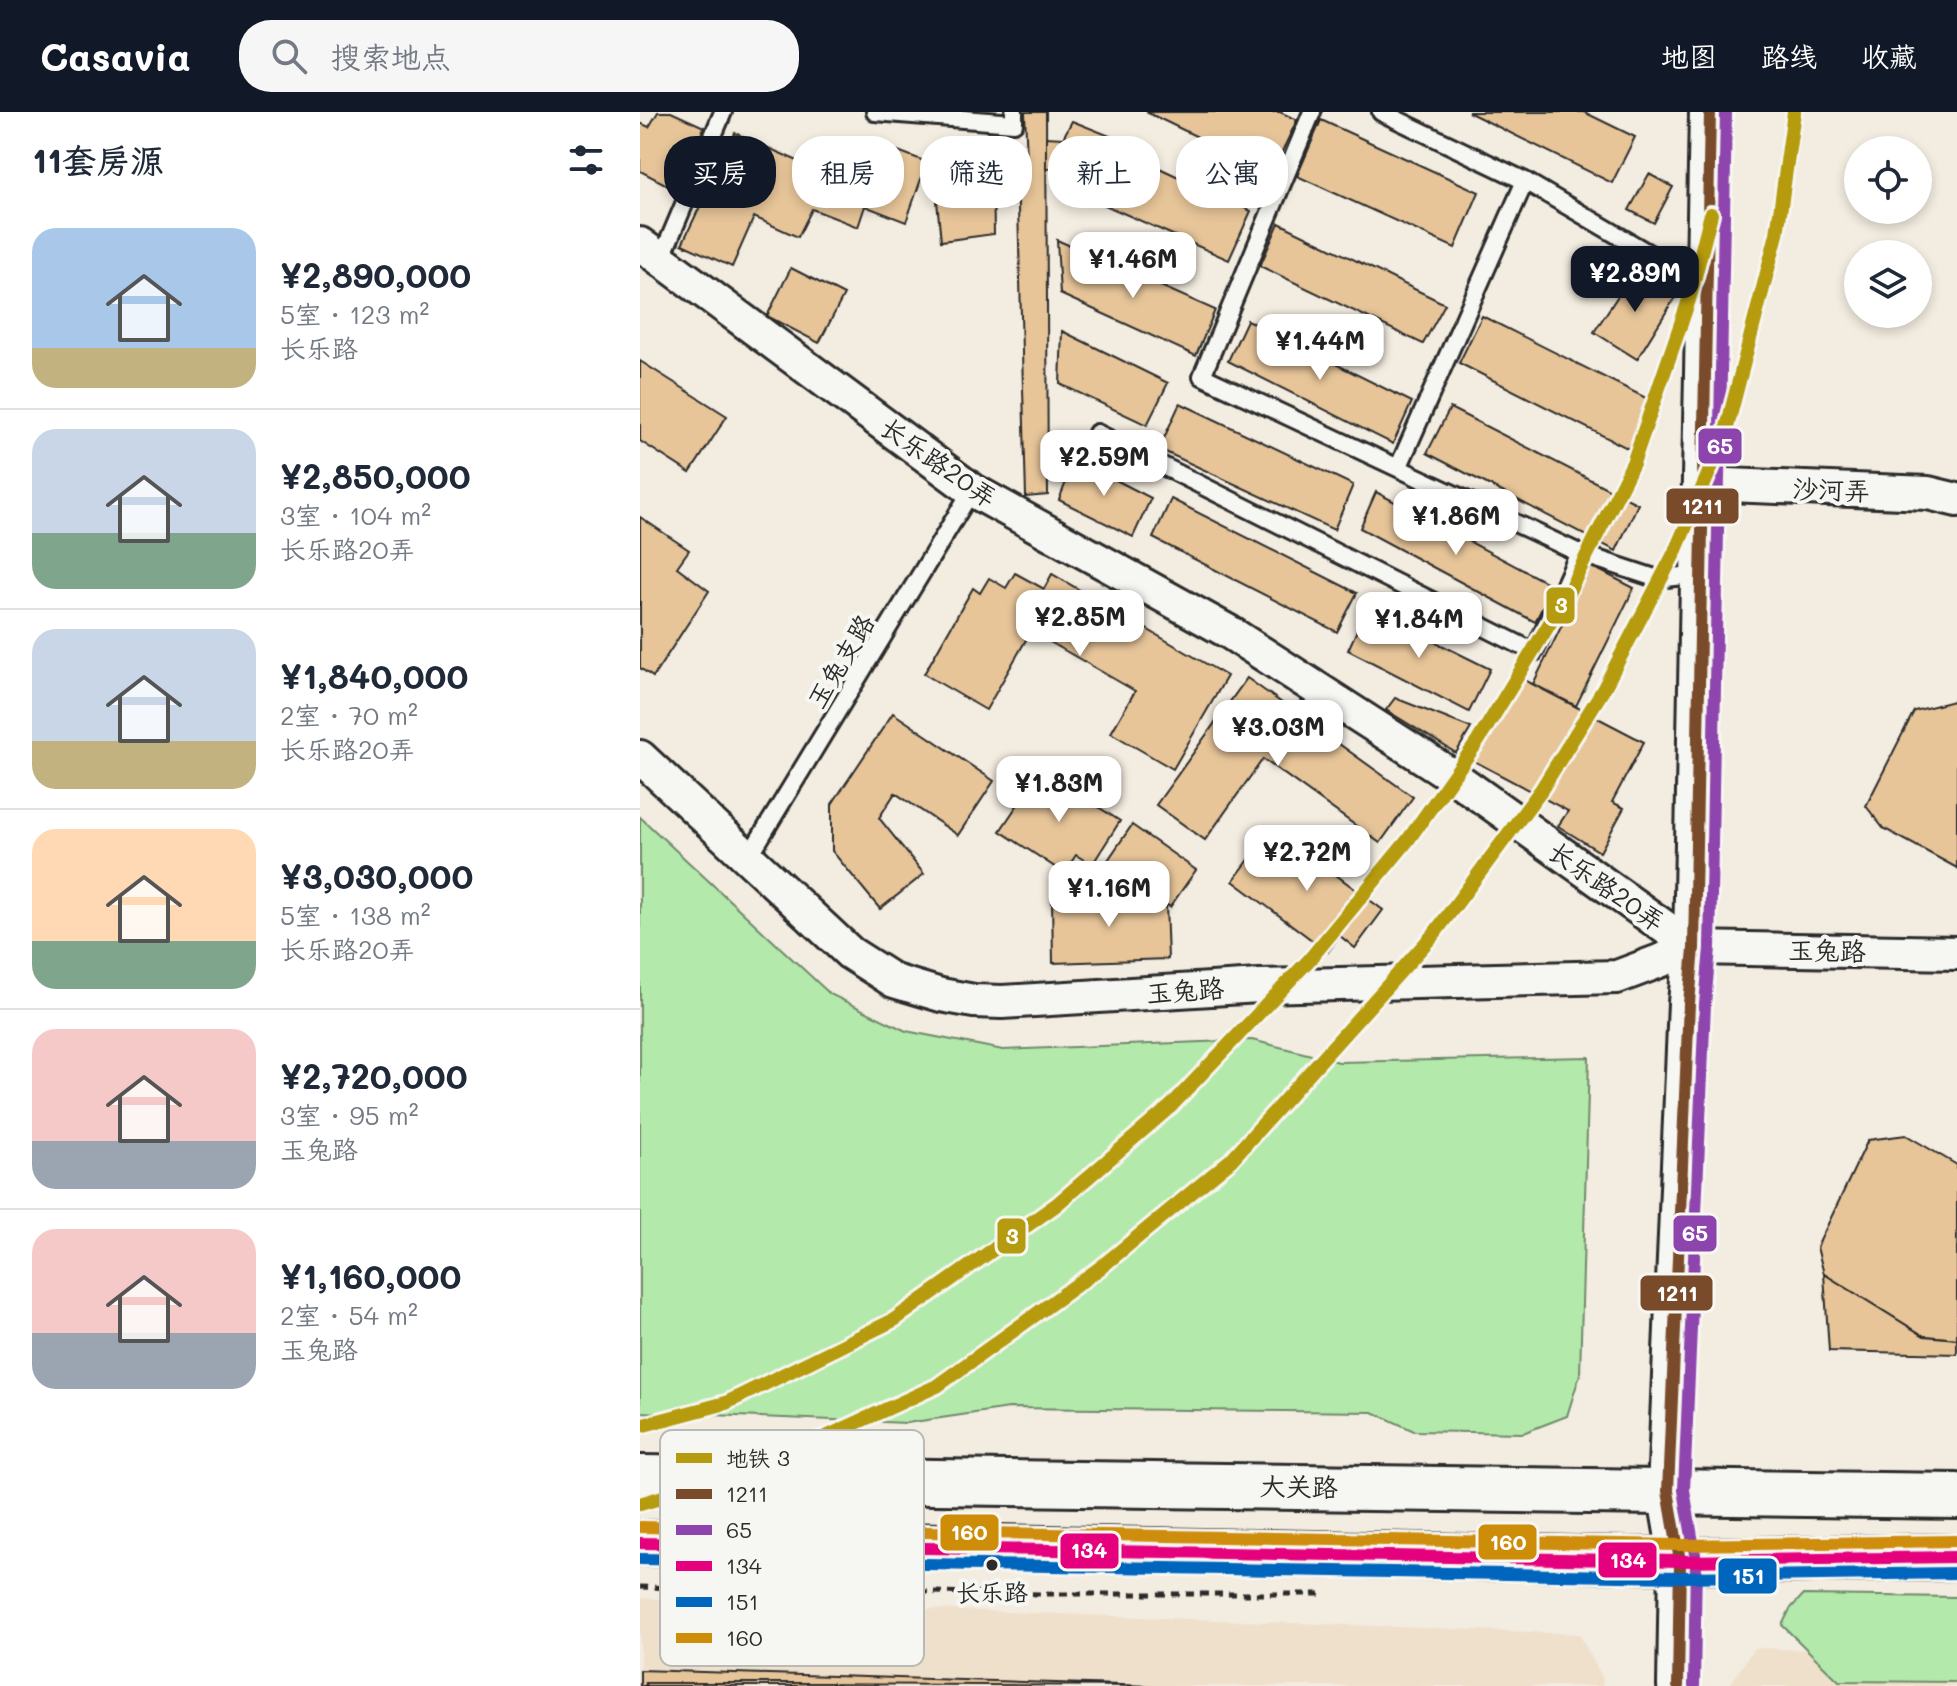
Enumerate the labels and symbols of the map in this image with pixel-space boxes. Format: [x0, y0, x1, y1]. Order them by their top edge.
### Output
pin: ¥1.46M [1068, 232, 1198, 300]
pin: ¥2.89M [1570, 246, 1700, 314]
pin: ¥1.44M [1255, 314, 1385, 382]
street label: 长乐路20弄 [874, 409, 1004, 515]
line badge: 65 [1697, 427, 1743, 465]
pin: ¥2.59M [1039, 430, 1169, 498]
text: 65 [1707, 431, 1733, 460]
street label: 沙河弄 [1791, 471, 1871, 507]
line badge: 1211 [1665, 487, 1740, 525]
pin: ¥1.86M [1391, 489, 1521, 557]
text: 1211 [1681, 491, 1723, 520]
line badge: 3 [1545, 586, 1576, 625]
pin: ¥2.85M [1015, 590, 1145, 658]
text: 3 [1554, 590, 1568, 619]
pin: ¥1.84M [1354, 592, 1484, 660]
street label: 玉兔支路 [799, 608, 881, 714]
pin: ¥3.03M [1213, 700, 1343, 768]
pin: ¥1.83M [994, 756, 1124, 824]
pin: ¥2.72M [1242, 825, 1372, 893]
street label: 长乐路20弄 [1542, 833, 1672, 939]
pin: ¥1.16M [1044, 861, 1174, 929]
street label: 玉兔路 [1788, 932, 1866, 968]
street label: 玉兔路 [1145, 970, 1225, 1010]
line badge: 65 [1672, 1214, 1718, 1253]
line badge: 3 [996, 1217, 1027, 1255]
text: 65 [1682, 1218, 1708, 1247]
text: 3 [1005, 1221, 1019, 1250]
line badge: 1211 [1639, 1274, 1714, 1312]
text: 1211 [1656, 1278, 1698, 1307]
legend [660, 1430, 924, 1666]
text: 地铁 3 [726, 1443, 790, 1472]
street label: 大关路 [1260, 1468, 1338, 1504]
text: 1211 [726, 1479, 768, 1508]
line badge: 160 [939, 1513, 1000, 1552]
text: 65 [726, 1515, 752, 1544]
text: 160 [950, 1517, 988, 1546]
line badge: 160 [1477, 1523, 1538, 1561]
text: 160 [1489, 1527, 1527, 1556]
line badge: 134 [1059, 1532, 1120, 1570]
text: 134 [1071, 1535, 1107, 1564]
line badge: 134 [1597, 1541, 1658, 1579]
text: 134 [1610, 1545, 1646, 1574]
text: 134 [726, 1551, 762, 1580]
marker: 长乐路 [984, 1557, 1000, 1573]
line badge: 151 [1717, 1557, 1778, 1595]
text: 151 [1732, 1561, 1764, 1590]
place label: 长乐路 [956, 1576, 1028, 1607]
text: 151 [726, 1587, 759, 1616]
text: 160 [726, 1623, 763, 1652]

